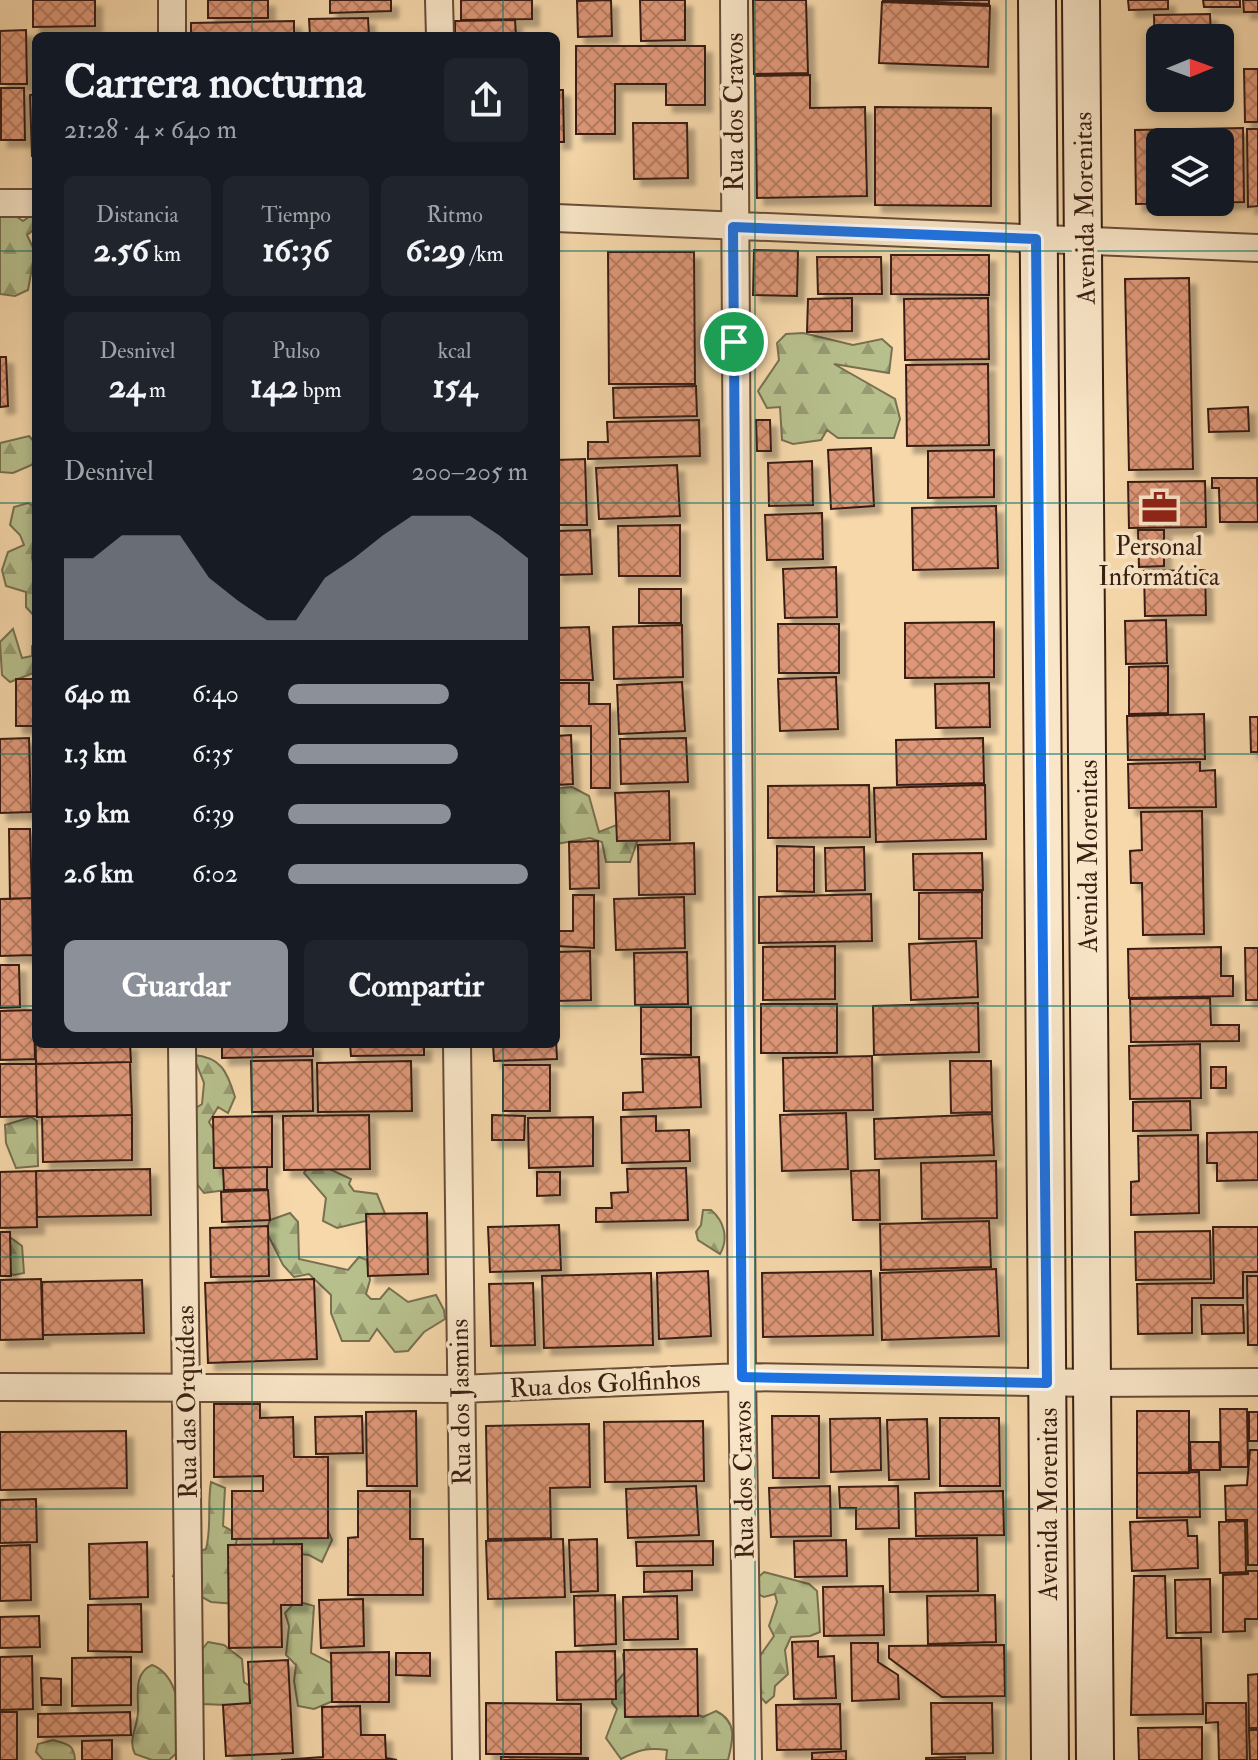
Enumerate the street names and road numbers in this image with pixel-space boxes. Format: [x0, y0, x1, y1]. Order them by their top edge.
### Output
street label: Rua dos Cravos [719, 32, 751, 191]
street label: Avenida Morenitas [1067, 111, 1103, 306]
street label: Avenida Morenitas [1073, 760, 1105, 953]
street label: Rua das Orquídeas [169, 1305, 205, 1499]
street label: Rua dos Jasmins [444, 1318, 478, 1486]
street label: Rua dos Golfinhos [509, 1363, 702, 1405]
street label: Rua dos Cravos [727, 1400, 761, 1560]
street label: Avenida Morenitas [1033, 1408, 1065, 1601]

